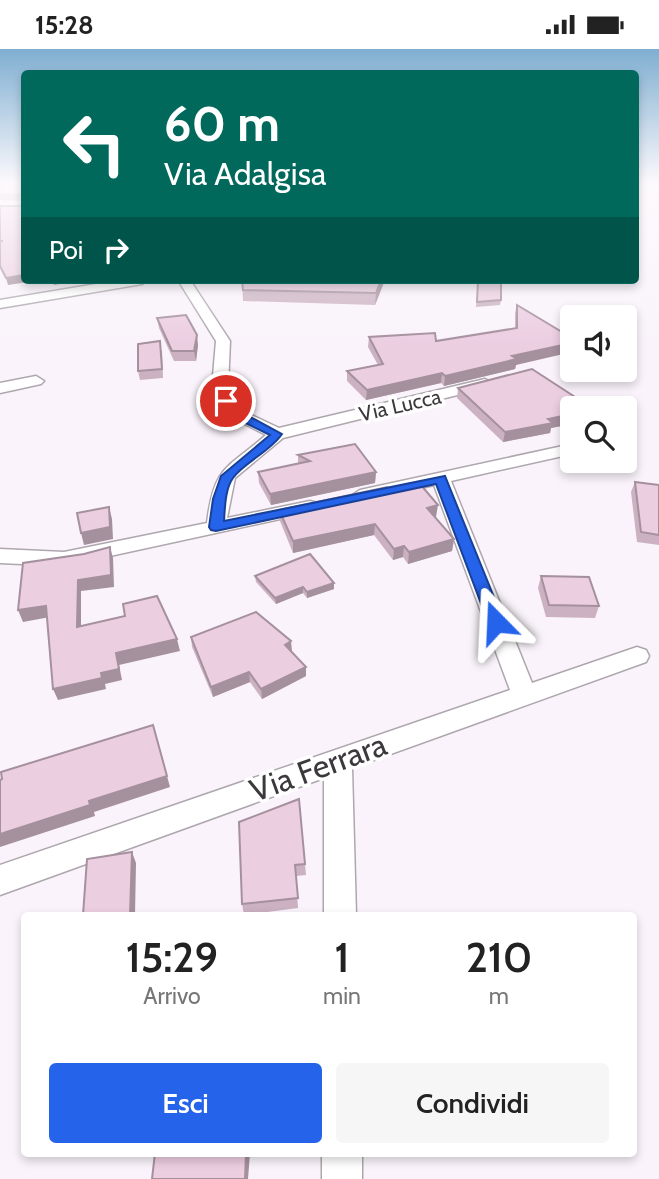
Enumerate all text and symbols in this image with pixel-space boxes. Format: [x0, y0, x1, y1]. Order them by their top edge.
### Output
text: 15:28 [35, 9, 94, 41]
text: 60 m [164, 94, 280, 153]
icon: left [49, 98, 140, 189]
text: Via Adalgisa [164, 154, 326, 193]
icon: right [97, 231, 135, 269]
text: Poi [49, 234, 83, 266]
map controls [560, 305, 637, 473]
button: sound [560, 305, 637, 382]
pin [196, 371, 256, 431]
icon: arrive [207, 382, 245, 420]
street label: Via Lucca [357, 383, 443, 427]
button: search [560, 396, 637, 473]
position arrow [459, 585, 533, 659]
street label: Via Ferrara [244, 724, 392, 810]
text: 15:29 [126, 931, 218, 983]
text: 1 [334, 931, 349, 983]
text: 210 [466, 931, 532, 983]
text: Arrivo [143, 982, 201, 1010]
text: min [323, 982, 361, 1010]
text: m [489, 982, 509, 1010]
button: Esci [49, 1063, 322, 1143]
button: Condividi [336, 1063, 609, 1143]

